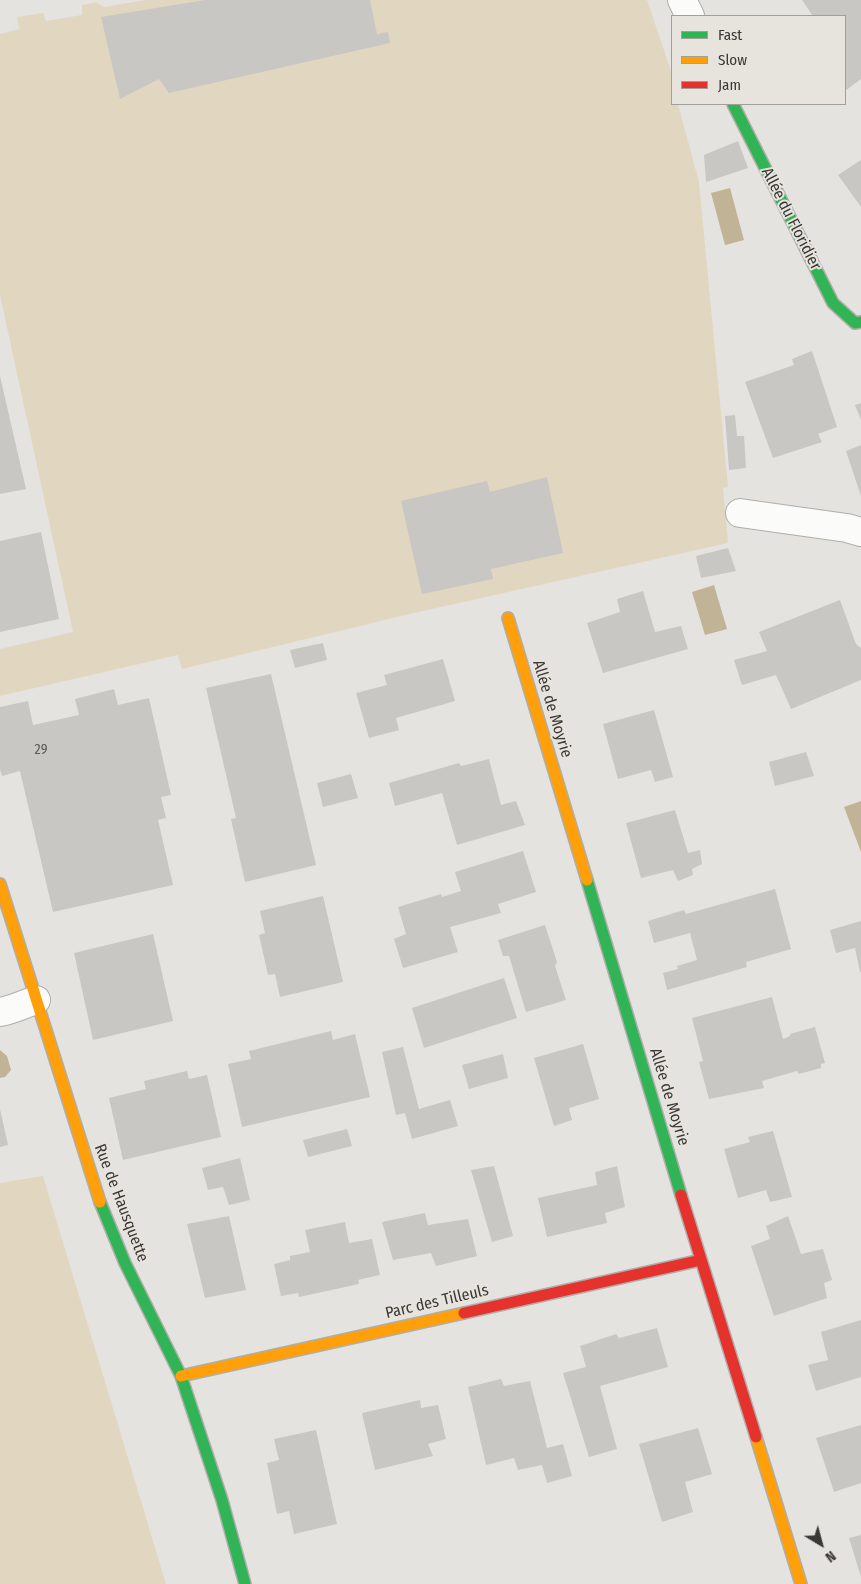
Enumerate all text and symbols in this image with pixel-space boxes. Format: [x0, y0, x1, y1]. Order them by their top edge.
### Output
legend [671, 15, 846, 105]
text: Fast [718, 26, 742, 44]
text: Slow [718, 51, 747, 69]
text: Jam [718, 76, 741, 94]
street label: Allée du Floridier [757, 165, 825, 273]
street label: Allée de Moyrie [528, 658, 576, 760]
house number: 29 [35, 742, 47, 758]
street label: Allée de Moyrie [645, 1046, 693, 1148]
street label: Rue de Hausquette [90, 1141, 152, 1265]
street label: Parc des Tilleuls [384, 1281, 490, 1323]
north arrow [796, 1519, 846, 1569]
text: N [822, 1547, 839, 1566]

